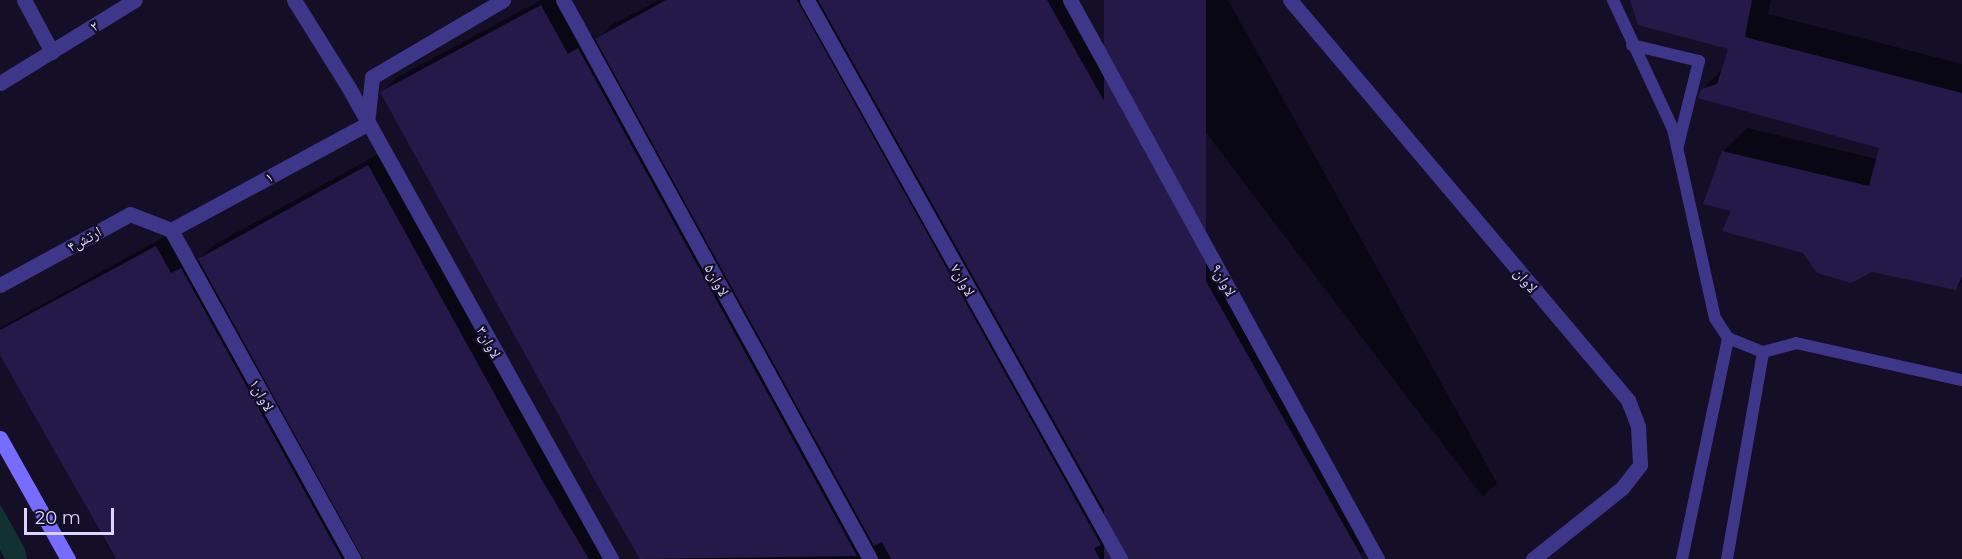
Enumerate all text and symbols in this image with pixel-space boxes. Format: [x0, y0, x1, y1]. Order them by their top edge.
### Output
street label: ۲ [86, 17, 102, 35]
street label: ۱ [262, 167, 276, 187]
street label: ۴ارتش [64, 222, 104, 256]
street label: ۵لاوان [701, 261, 733, 299]
street label: ۷لاوان [947, 261, 979, 299]
street label: ۹لاوان [1208, 261, 1240, 299]
street label: لاوان [1510, 264, 1542, 296]
street label: ۳لاوان [473, 323, 505, 361]
street label: ۱لاوان [246, 376, 278, 414]
scale bar [27, 496, 117, 534]
text: 20 m [35, 507, 81, 529]

